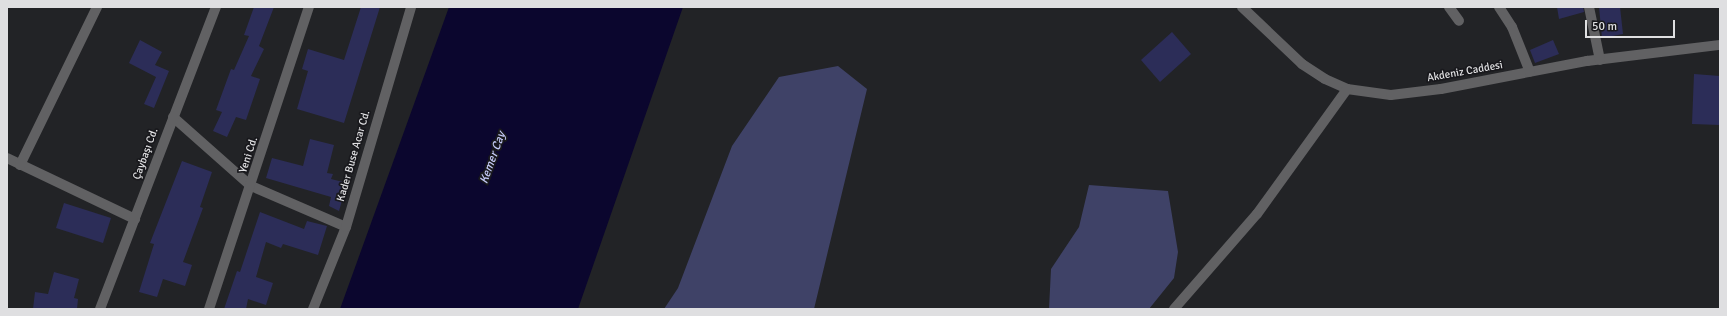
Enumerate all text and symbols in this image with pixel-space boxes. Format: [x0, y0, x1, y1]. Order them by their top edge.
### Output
scale bar [1587, 12, 1677, 38]
text: 50 m [1592, 19, 1617, 34]
street label: Akdeniz Caddesi [1426, 59, 1504, 85]
street label: Kader Buse Acar Cd. [335, 109, 373, 203]
street label: Çaybaşı Cd. [131, 126, 161, 182]
water label: Kemer Cay [477, 130, 509, 186]
street label: Yeni Cd. [237, 135, 261, 175]

